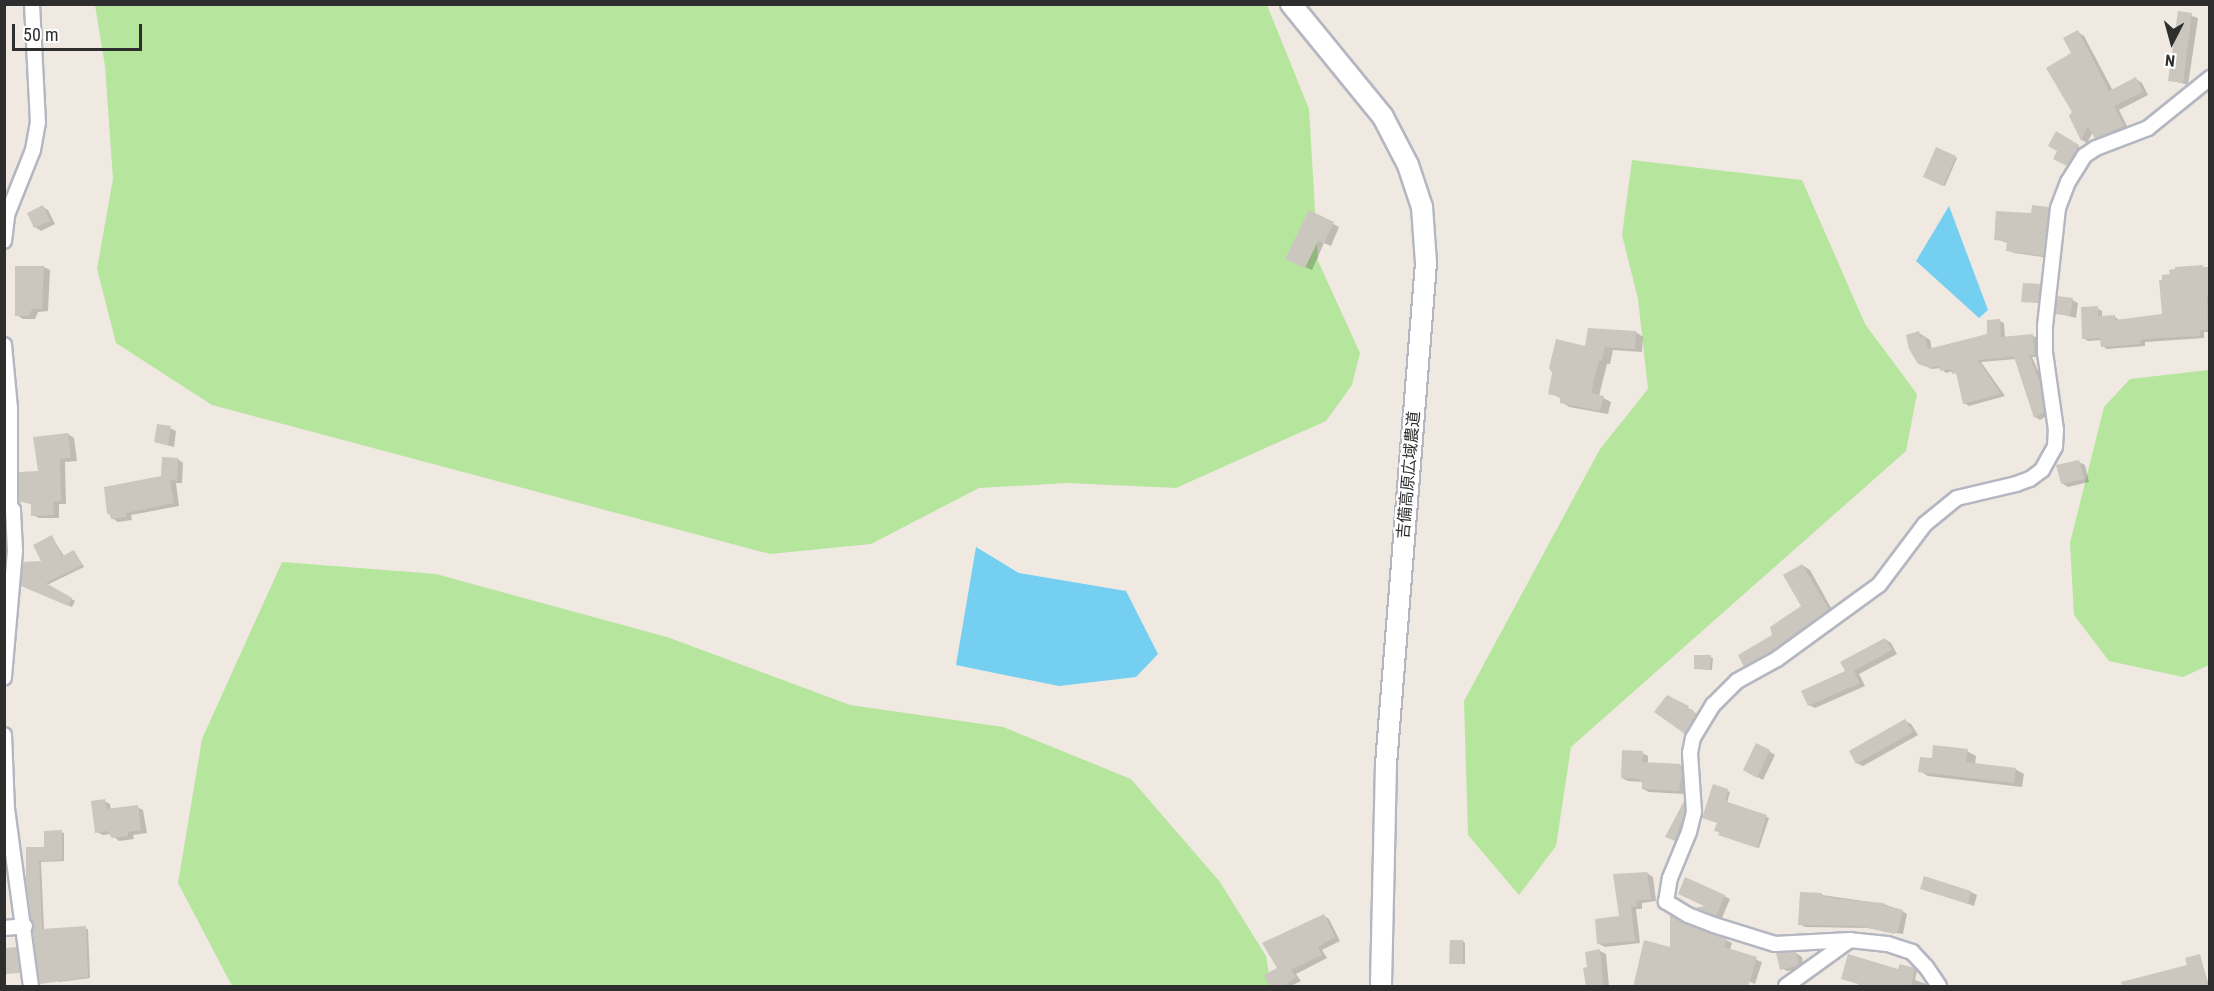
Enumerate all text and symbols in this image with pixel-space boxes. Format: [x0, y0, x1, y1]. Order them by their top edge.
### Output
scale bar [15, 12, 146, 50]
north arrow [2142, 12, 2202, 72]
text: 50 m [23, 24, 58, 45]
text: N [2164, 50, 2176, 70]
street label: 吉備高原広域農道 [1394, 410, 1424, 540]

